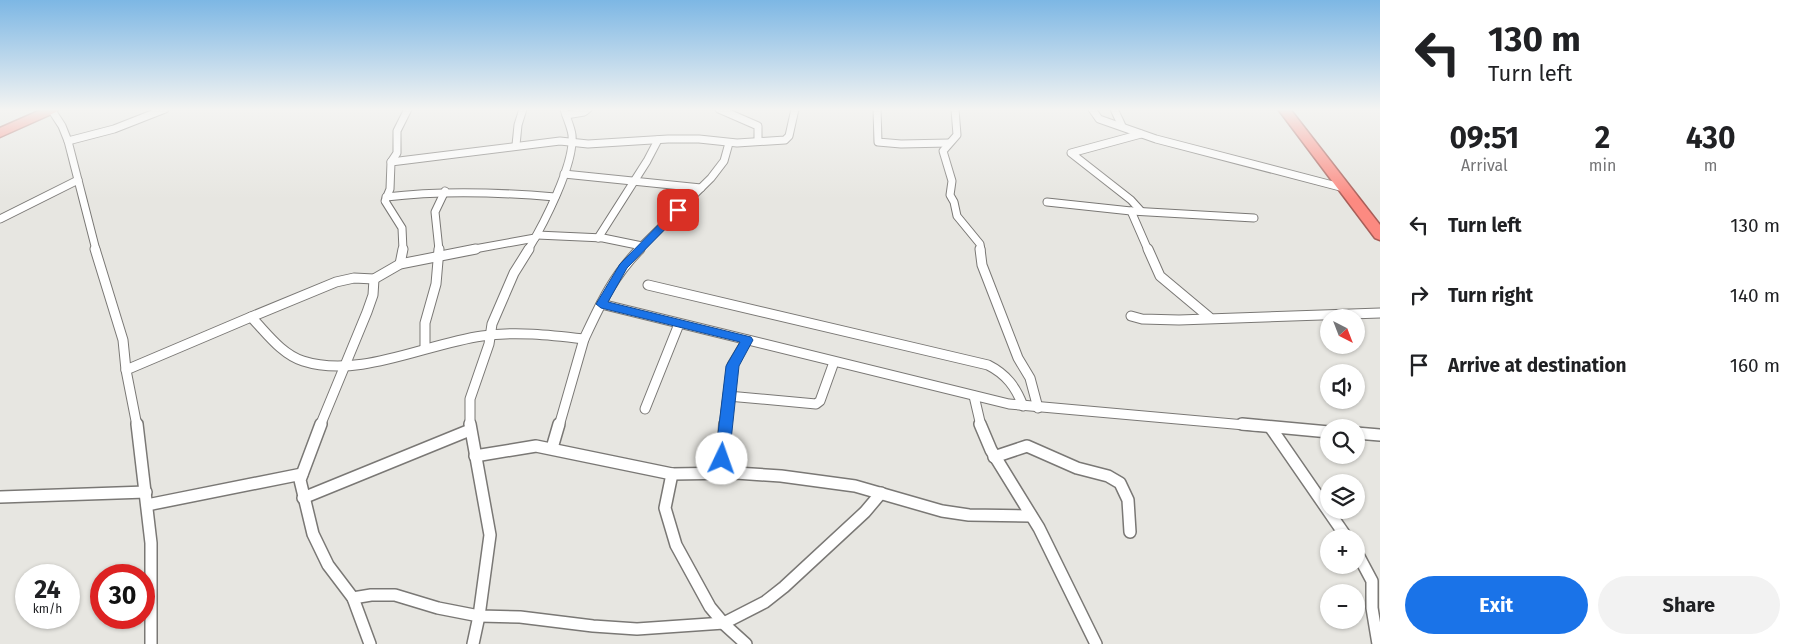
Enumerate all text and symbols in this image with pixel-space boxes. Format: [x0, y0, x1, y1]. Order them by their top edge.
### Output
text: 130 m [1488, 18, 1581, 60]
icon: left [1405, 20, 1470, 85]
text: Turn left [1488, 60, 1572, 87]
text: 09:51 [1449, 120, 1519, 156]
text: 2 [1595, 120, 1610, 156]
text: 430 [1686, 120, 1735, 156]
text: Arrival [1461, 156, 1508, 175]
text: min [1589, 156, 1616, 175]
text: m [1704, 156, 1718, 175]
pin [657, 189, 699, 231]
icon: arrive [664, 196, 692, 224]
icon: left [1405, 211, 1433, 239]
text: Turn left [1448, 214, 1522, 237]
text: 130 m [1730, 214, 1780, 237]
icon: right [1405, 281, 1433, 309]
text: Turn right [1448, 284, 1533, 307]
text: 140 m [1730, 284, 1780, 307]
north arrow [1320, 309, 1365, 354]
map controls [1320, 309, 1365, 629]
icon: arrive [1405, 351, 1433, 379]
text: Arrive at destination [1448, 354, 1627, 377]
text: 160 m [1730, 354, 1780, 377]
button: sound [1320, 364, 1365, 409]
button: search [1320, 419, 1365, 464]
position arrow [695, 432, 747, 484]
button: layers [1320, 474, 1365, 519]
button: + [1320, 529, 1365, 574]
speed limit sign: 30 [90, 564, 155, 629]
text: 24 [34, 575, 61, 605]
button: Exit [1405, 576, 1588, 634]
button: Share [1598, 576, 1780, 634]
button: − [1320, 584, 1365, 629]
text: km/h [33, 602, 62, 616]

